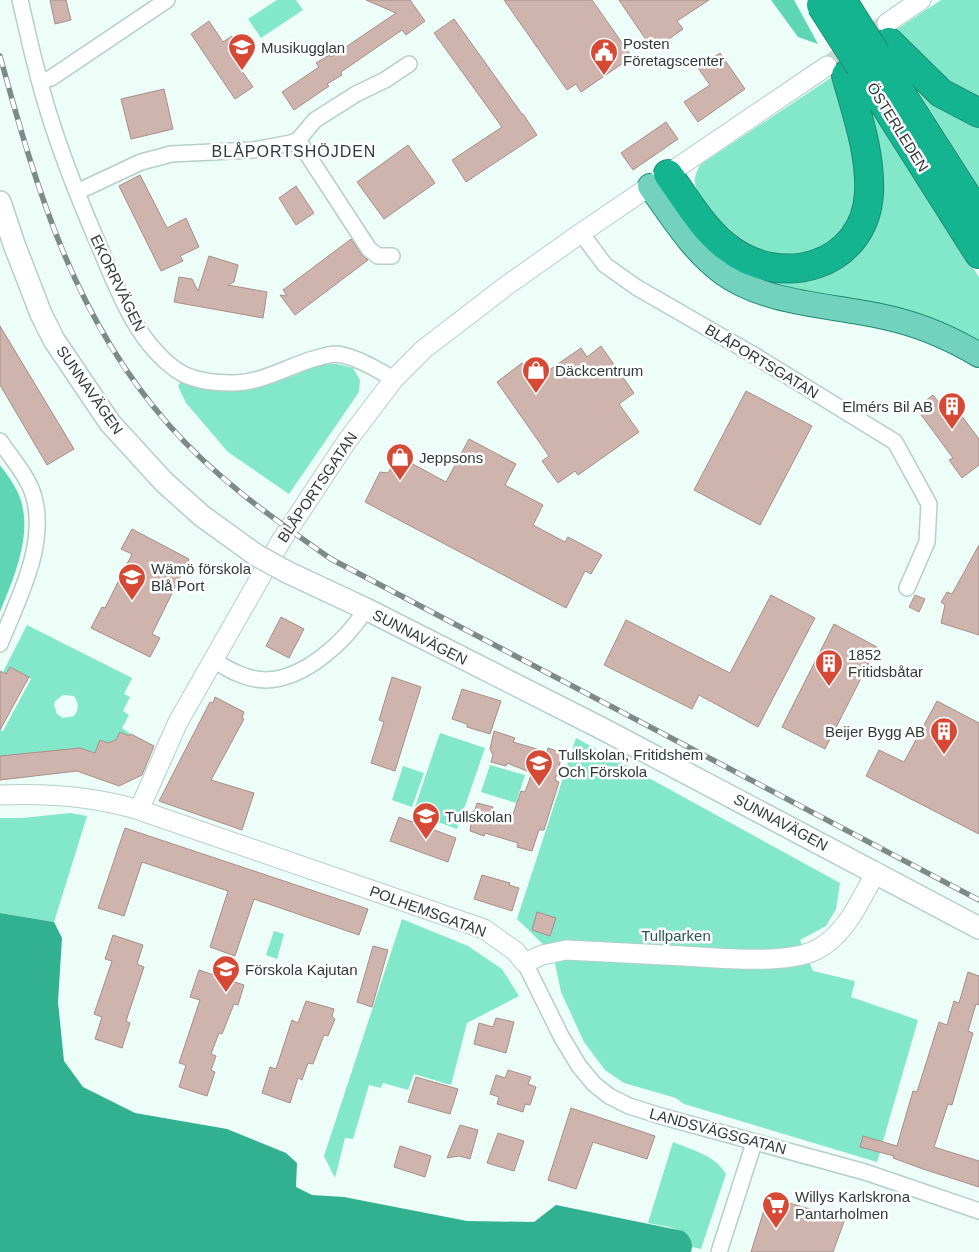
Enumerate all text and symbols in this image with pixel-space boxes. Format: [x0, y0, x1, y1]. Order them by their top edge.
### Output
school or university icon: Musikugglan [227, 32, 257, 71]
place label: Posten Företagscenter [623, 35, 724, 69]
public building icon: Posten Företagscenter [589, 37, 619, 76]
place label: Musikugglan [261, 39, 345, 56]
street label: ÖSTERLEDEN [864, 79, 932, 175]
district label: BLÅPORTSHÖJDEN [212, 142, 376, 160]
street label: EKORRVÄGEN [87, 232, 149, 334]
street label: BLÅPORTSGATAN [702, 320, 822, 402]
street label: SUNNAVÄGEN [53, 343, 127, 437]
shop icon: Däckcentrum [521, 355, 551, 394]
place label: Däckcentrum [555, 362, 643, 379]
building icon: Elmérs Bil AB [937, 391, 967, 430]
place label: Elmérs Bil AB [842, 398, 933, 415]
street label: BLÅPORTSGATAN [274, 429, 360, 545]
shop icon: Jeppsons [385, 442, 415, 481]
place label: Jeppsons [419, 449, 483, 466]
place label: Wämö förskola Blå Port [151, 560, 252, 594]
school or university icon: Wämö förskola Blå Port [117, 562, 147, 601]
street label: SUNNAVÄGEN [370, 606, 470, 668]
place label: 1852 Fritidsbåtar [848, 646, 923, 680]
building icon: 1852 Fritidsbåtar [814, 648, 844, 687]
building icon: Beijer Bygg AB [929, 716, 959, 755]
place label: Beijer Bygg AB [825, 723, 925, 740]
place label: Tullskolan, Fritidshem Och Förskola [558, 746, 703, 780]
school or university icon: Tullskolan, Fritidshem Och Förskola [524, 748, 554, 787]
street label: SUNNAVÄGEN [731, 790, 831, 854]
school or university icon: Tullskolan [411, 801, 441, 840]
place label: Tullskolan [445, 808, 512, 825]
street label: POLHEMSGATAN [367, 882, 489, 940]
park label: Tullparken [641, 927, 711, 944]
school or university icon: Förskola Kajutan [211, 954, 241, 993]
place label: Förskola Kajutan [245, 961, 358, 978]
street label: LANDSVÄGSGATAN [648, 1105, 788, 1157]
place label: Willys Karlskrona Pantarholmen [795, 1188, 911, 1222]
supermarket icon: Willys Karlskrona Pantarholmen [761, 1190, 791, 1229]

